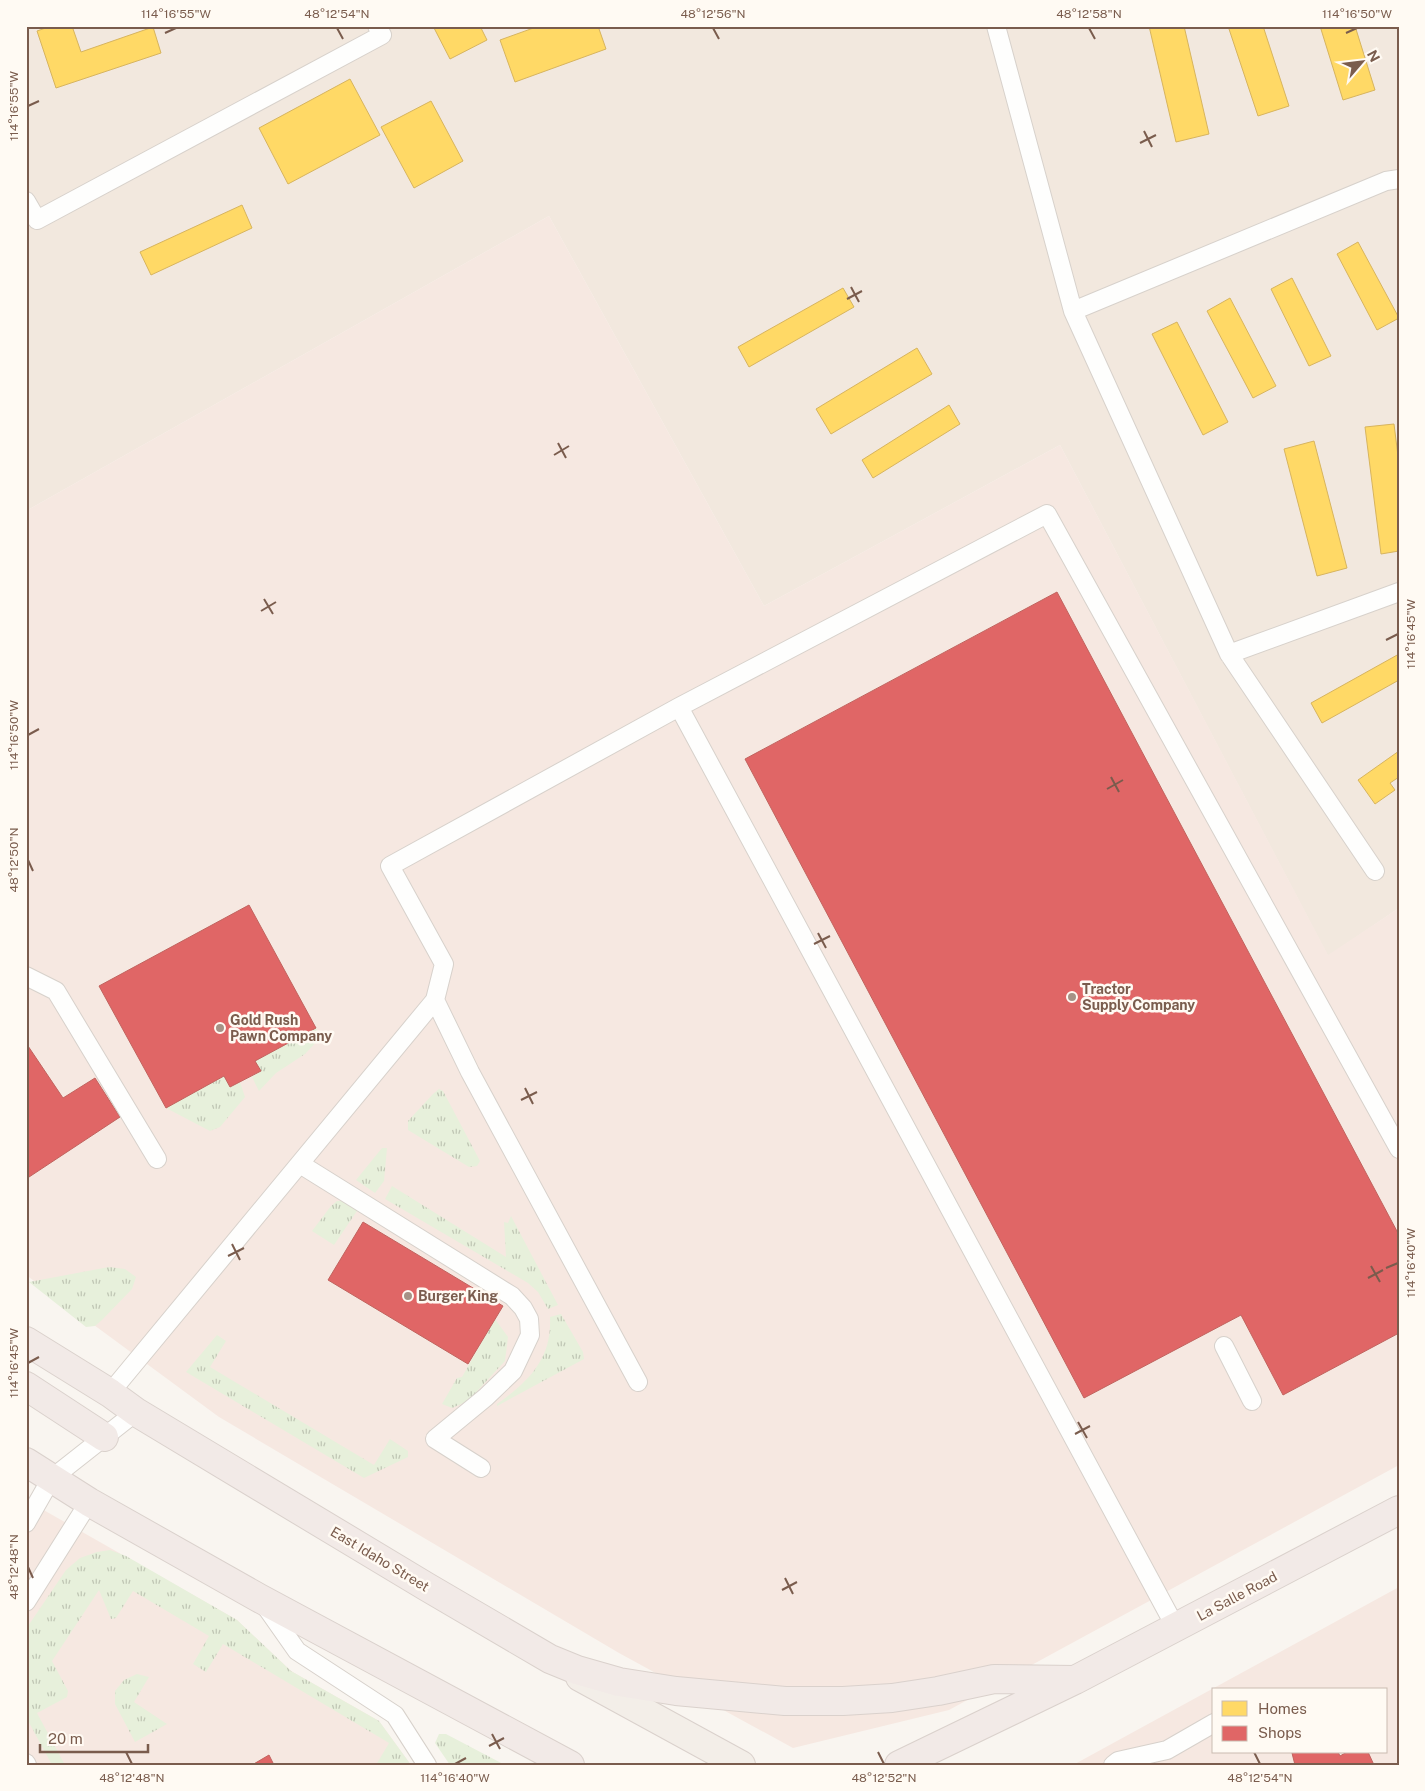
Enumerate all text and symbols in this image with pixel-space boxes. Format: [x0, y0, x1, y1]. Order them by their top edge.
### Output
text: 114°16'55"W [141, 7, 212, 21]
text: 48°12'54"N [304, 7, 370, 21]
text: 48°12'56"N [680, 7, 746, 21]
text: 48°12'58"N [1056, 7, 1122, 21]
text: 114°16'50"W [1322, 7, 1392, 21]
north arrow [1338, 38, 1388, 88]
text: N [1364, 47, 1383, 64]
text: 114°16'55"W [7, 70, 21, 141]
text: 114°16'45"W [1404, 599, 1418, 669]
text: 114°16'50"W [7, 700, 21, 770]
text: 48°12'50"N [7, 827, 21, 893]
place label: Tractor Supply Company [1082, 981, 1195, 1013]
marker: Tractor Supply Company [1066, 991, 1078, 1003]
place label: Gold Rush Pawn Company [230, 1012, 332, 1044]
marker: Gold Rush Pawn Company [214, 1022, 226, 1034]
text: 114°16'40"W [1404, 1228, 1418, 1298]
place label: Burger King [418, 1288, 498, 1304]
marker: Burger King [402, 1290, 414, 1302]
text: 114°16'45"W [7, 1328, 21, 1398]
street label: East Idaho Street [328, 1523, 432, 1595]
text: 48°12'48"N [7, 1534, 21, 1600]
street label: La Salle Road [1194, 1568, 1280, 1624]
legend [1212, 1688, 1388, 1754]
text: Homes [1258, 1700, 1307, 1717]
scale bar [40, 1721, 148, 1753]
text: Shops [1258, 1724, 1302, 1741]
text: 20 m [48, 1730, 83, 1747]
text: 48°12'48"N [99, 1771, 165, 1785]
text: 114°16'40"W [420, 1771, 490, 1785]
text: 48°12'52"N [852, 1771, 916, 1785]
text: 48°12'54"N [1227, 1771, 1293, 1785]

